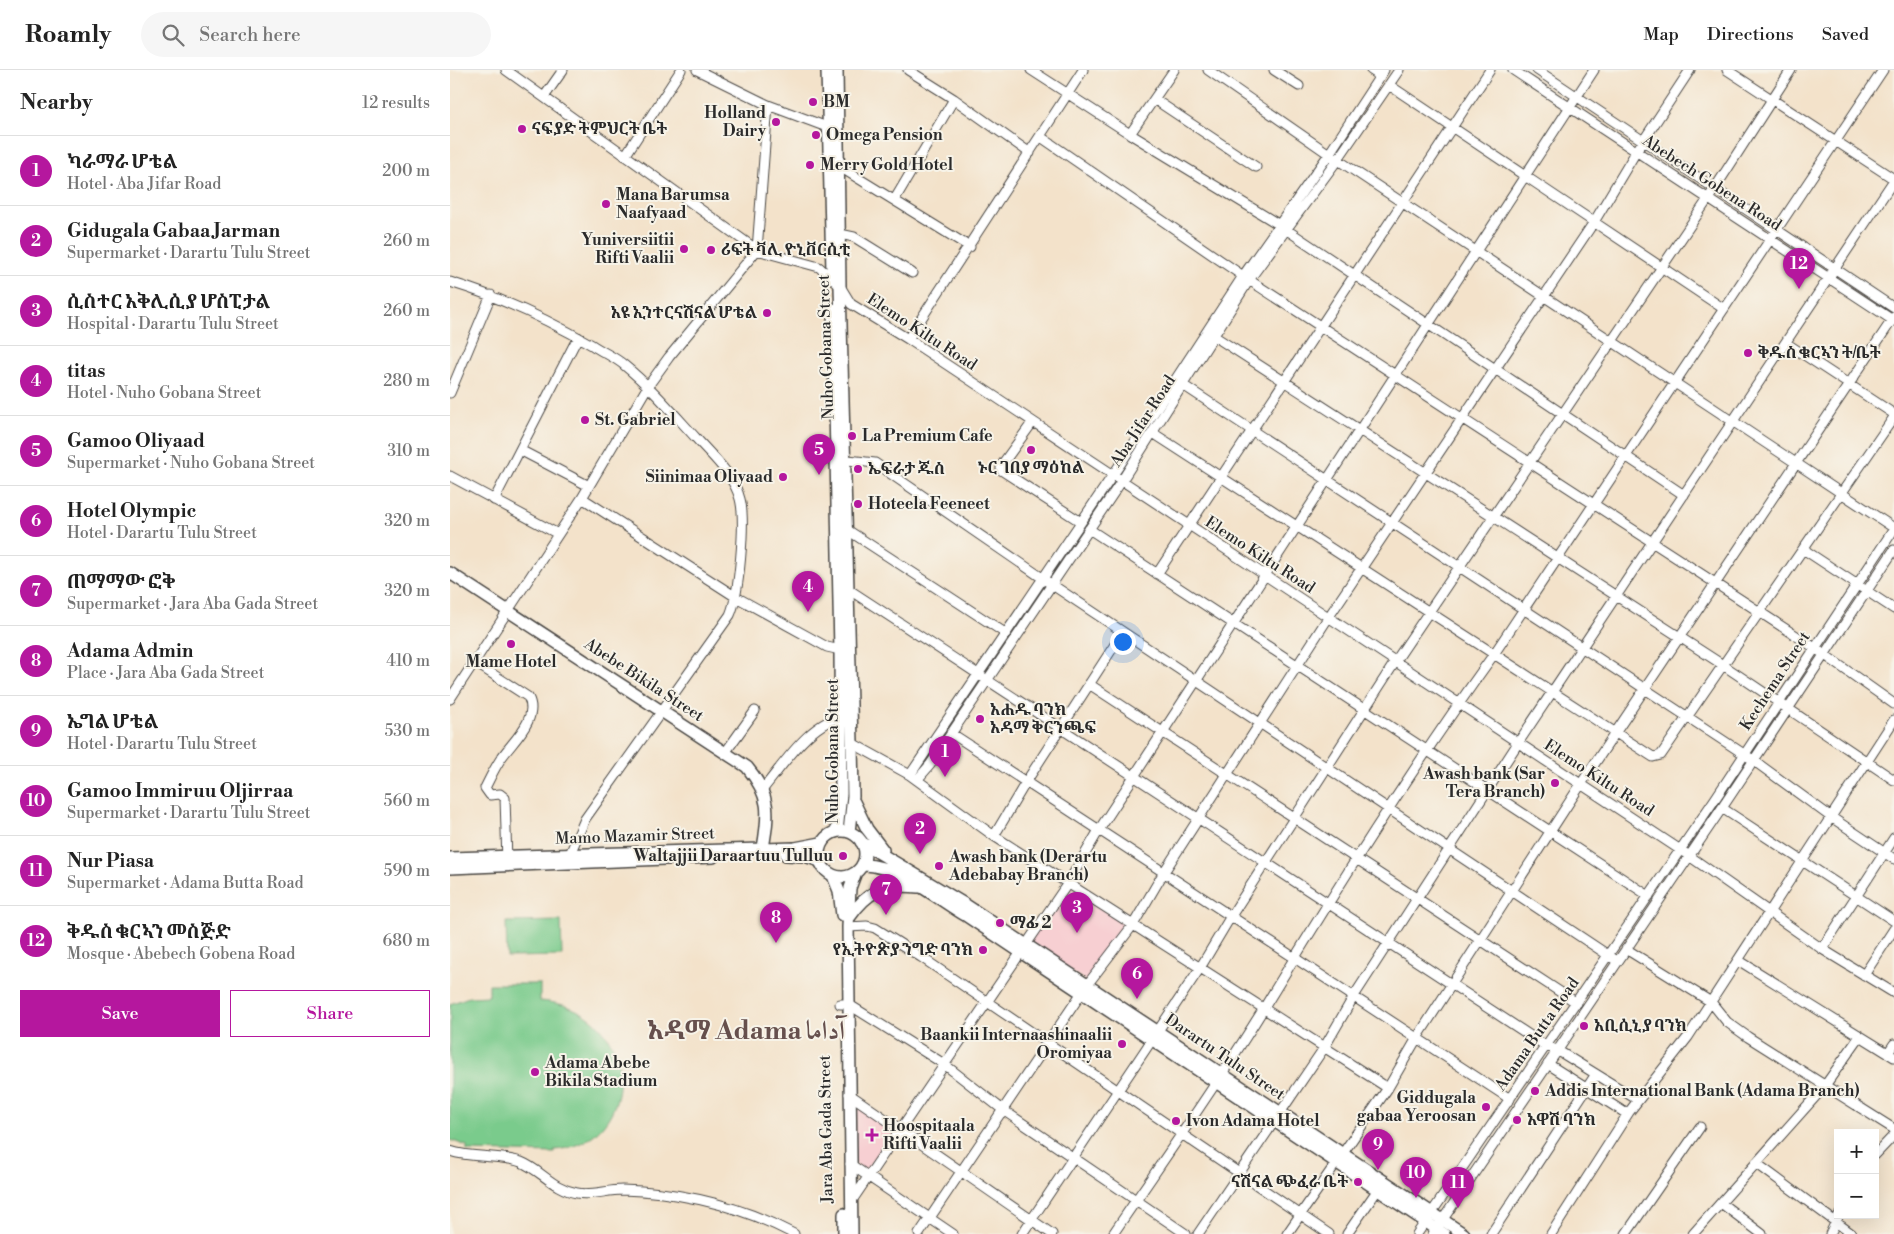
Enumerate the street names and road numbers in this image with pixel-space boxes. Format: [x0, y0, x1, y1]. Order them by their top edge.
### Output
street label: Abebech Gobena Road [1638, 130, 1785, 235]
street label: Nuho Gobana Street [813, 274, 839, 420]
street label: Elemo Kiltu Road [863, 289, 981, 375]
street label: Aba Jifar Road [1105, 372, 1180, 471]
street label: Elemo Kiltu Road [1201, 512, 1319, 598]
street label: Kechema Street [1736, 627, 1815, 734]
street label: Abebe Bikila Street [580, 633, 708, 726]
street label: Nuho Gobana Street [823, 678, 843, 824]
street label: Elemo Kiltu Road [1540, 735, 1658, 821]
street label: Mamo Mazamir Street [555, 823, 715, 849]
street label: Adama Butta Road [1490, 973, 1584, 1095]
street label: Darartu Tulu Street [1161, 1009, 1289, 1105]
street label: Jara Aba Gada Street [815, 1054, 837, 1204]

